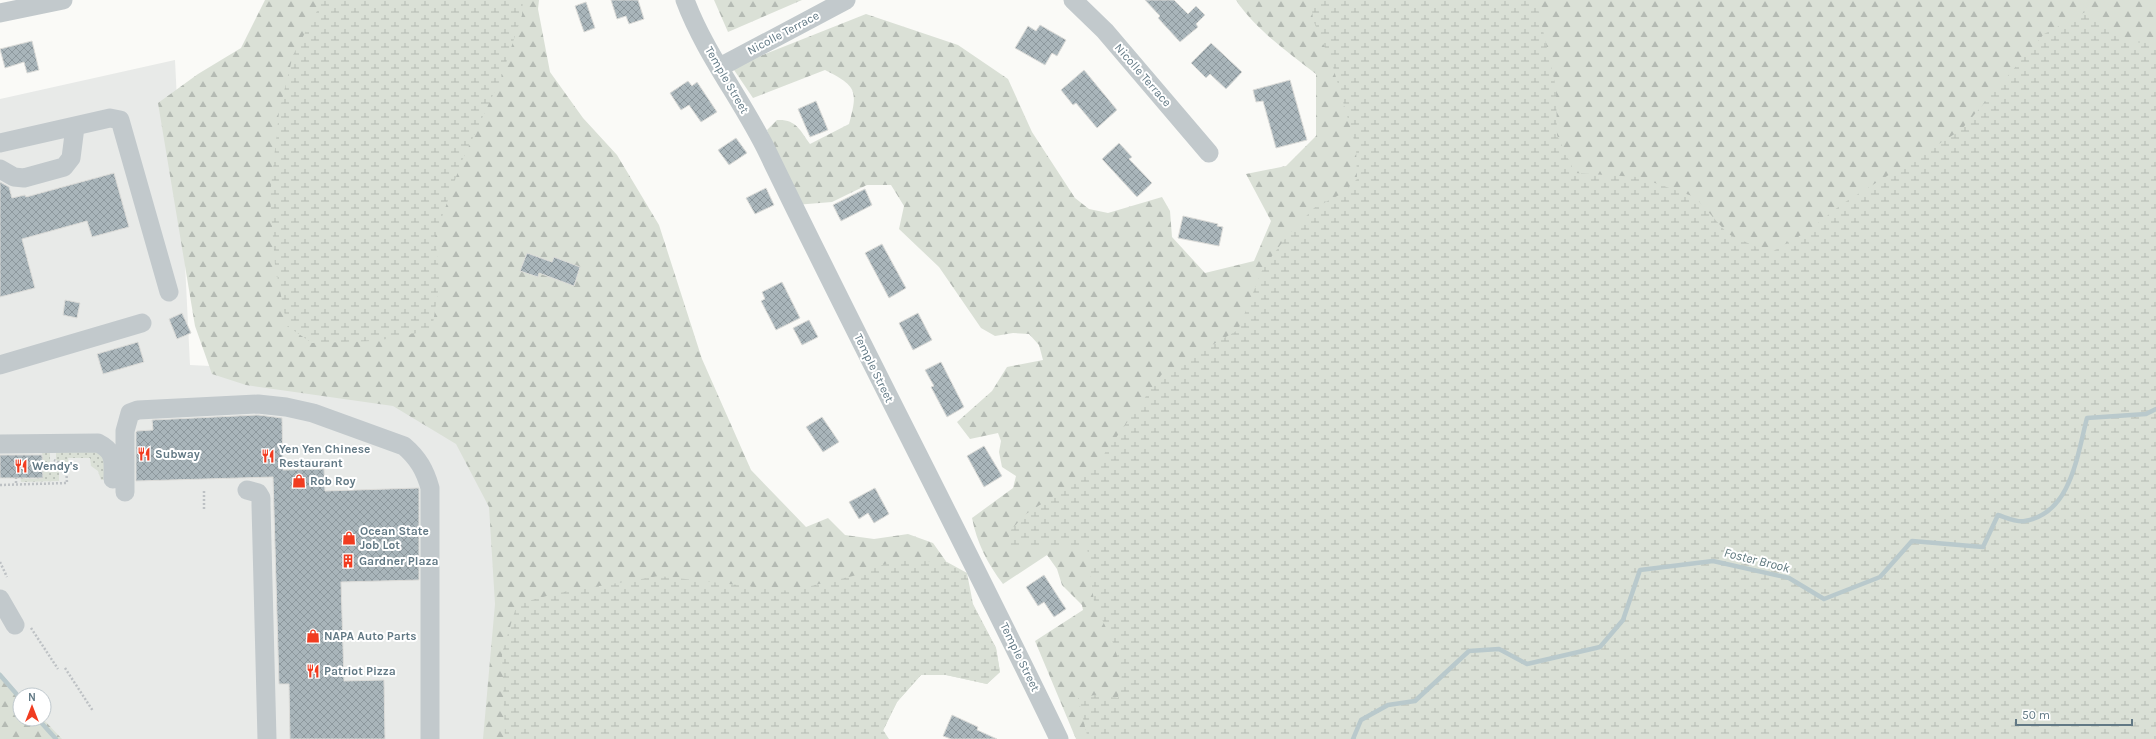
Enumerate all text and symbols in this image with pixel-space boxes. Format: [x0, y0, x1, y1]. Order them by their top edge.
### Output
street label: Nicolle Terrace [745, 8, 821, 58]
street label: Nicolle Terrace [1112, 41, 1174, 109]
street label: Temple Street [702, 44, 752, 116]
street label: Temple Street [851, 331, 897, 405]
place label: Yen Yen Chinese Restaurant [279, 442, 370, 470]
restaurant icon: Subway [136, 446, 152, 462]
place label: Subway [155, 447, 200, 461]
restaurant icon: Yen Yen Chinese Restaurant [260, 448, 276, 464]
restaurant icon: Wendy's [13, 458, 29, 474]
place label: Wendy's [32, 459, 79, 473]
shop icon: Rob Roy [291, 473, 307, 489]
place label: Rob Roy [310, 474, 355, 488]
place label: Ocean State Job Lot [360, 524, 429, 552]
shop icon: Ocean State Job Lot [341, 530, 357, 546]
water label: Foster Brook [1723, 545, 1792, 575]
building icon: Gardner Plaza [340, 553, 356, 569]
place label: Gardner Plaza [359, 554, 438, 568]
street label: Temple Street [997, 620, 1043, 694]
shop icon: NAPA Auto Parts [305, 628, 321, 644]
place label: NAPA Auto Parts [324, 629, 416, 643]
restaurant icon: Patriot Pizza [305, 663, 321, 679]
place label: Patriot Pizza [324, 664, 396, 678]
north arrow [12, 687, 52, 727]
text: N [28, 691, 36, 704]
scale bar [2016, 701, 2132, 727]
text: 50 m [2022, 708, 2050, 722]

